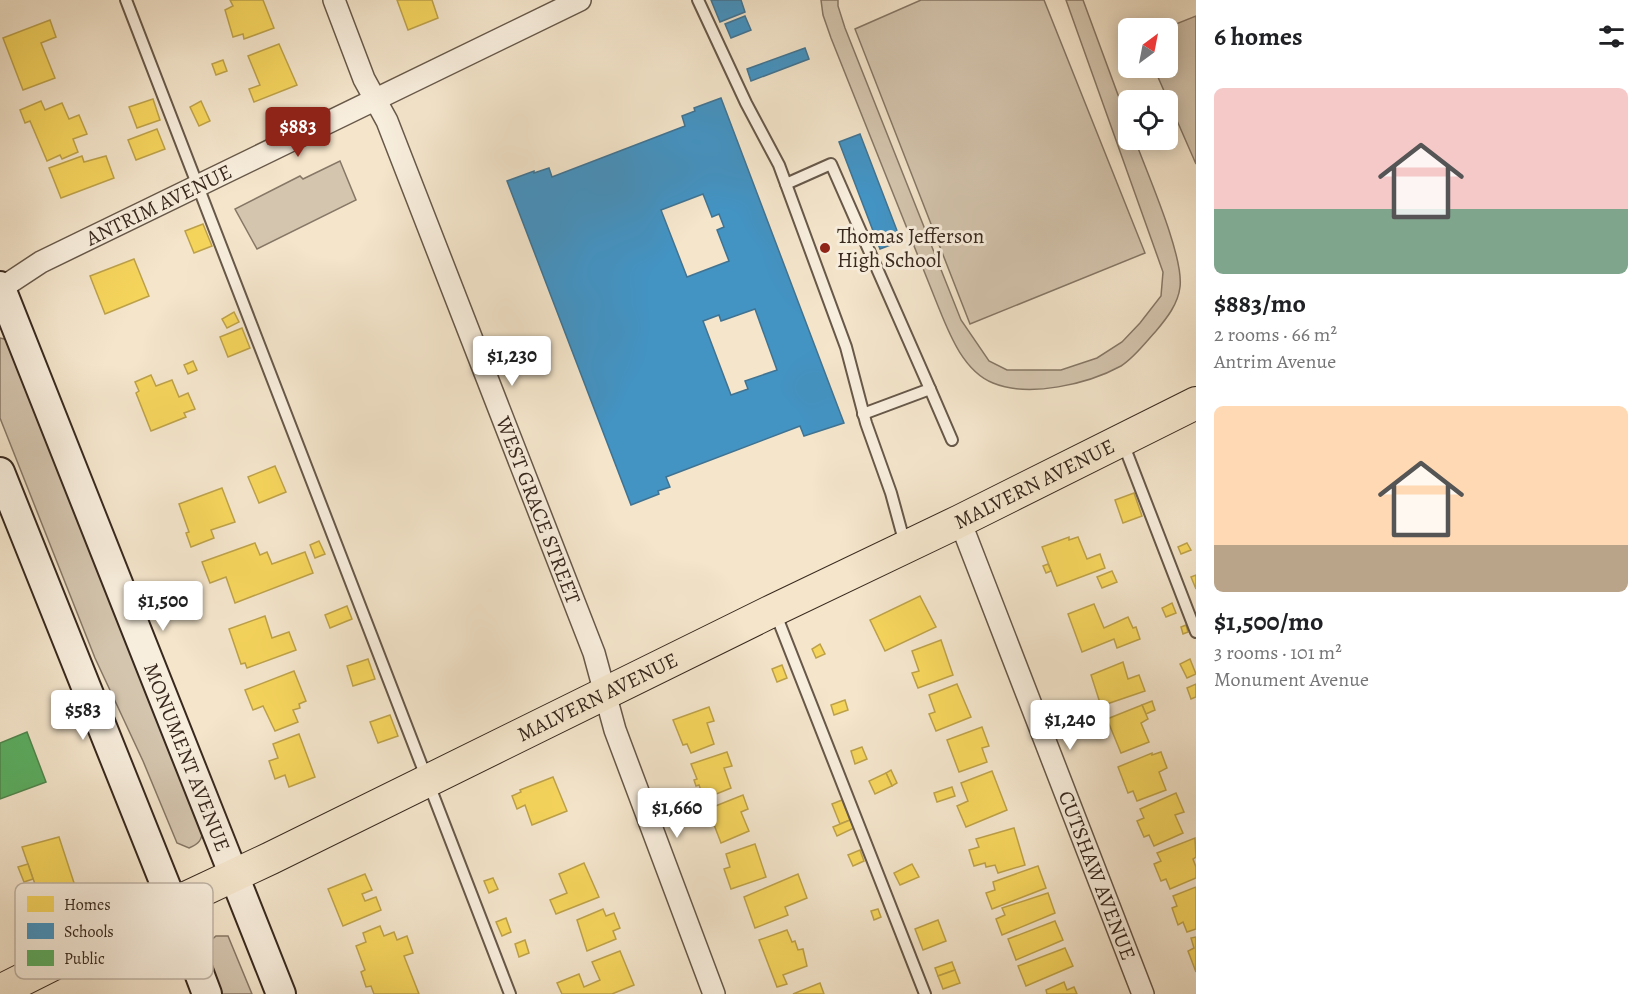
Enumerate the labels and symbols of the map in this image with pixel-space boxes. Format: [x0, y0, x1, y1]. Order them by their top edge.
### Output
north arrow [1118, 18, 1178, 78]
pin: $883 [262, 107, 334, 158]
street label: ANTRIM AVENUE [80, 157, 236, 253]
place label: Thomas Jefferson High School [837, 222, 984, 274]
marker: Thomas Jefferson High School [818, 241, 832, 255]
pin: $1,230 [463, 336, 561, 387]
street label: WEST GRACE STREET [489, 411, 588, 609]
street label: MALVERN AVENUE [949, 432, 1119, 536]
pin: $1,500 [114, 581, 212, 632]
street label: MALVERN AVENUE [513, 646, 683, 748]
street label: MONUMENT AVENUE [137, 659, 237, 856]
pin: $583 [47, 690, 119, 741]
pin: $1,240 [1021, 700, 1119, 751]
street label: CUTSHAW AVENUE [1052, 787, 1143, 964]
pin: $1,660 [628, 788, 726, 839]
legend [15, 883, 213, 979]
text: Homes [64, 894, 111, 916]
text: Schools [64, 921, 114, 943]
text: Public [64, 948, 105, 970]

